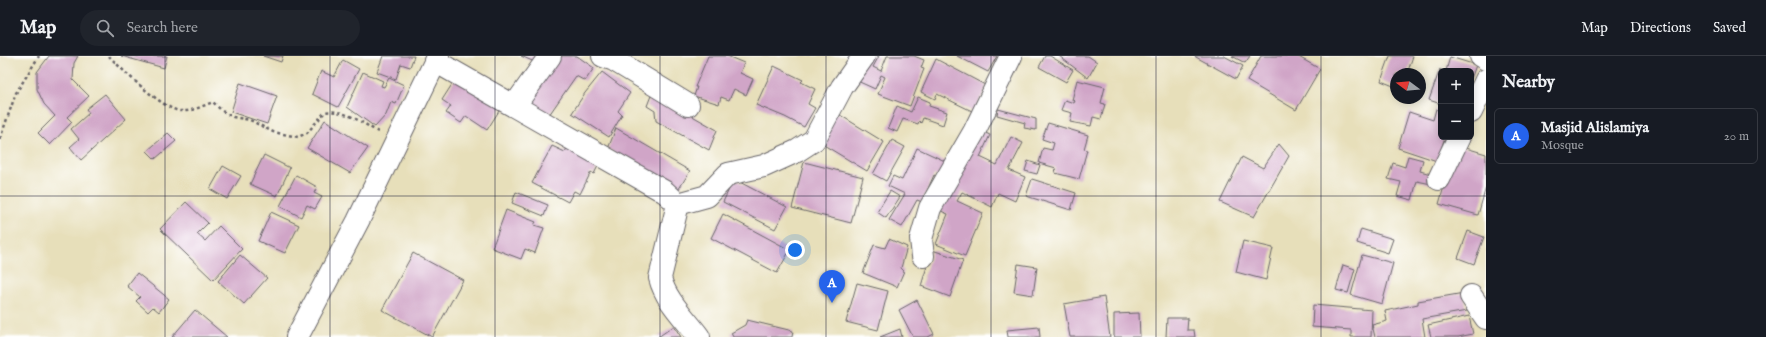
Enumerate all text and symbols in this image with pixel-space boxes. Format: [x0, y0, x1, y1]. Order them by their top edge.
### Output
search box [80, 10, 360, 46]
text: Map [20, 16, 56, 40]
icon: search [94, 17, 116, 39]
text: Search here [126, 18, 198, 37]
text: Map [1581, 19, 1608, 37]
text: Directions [1630, 19, 1691, 37]
text: Saved [1713, 19, 1746, 37]
north arrow [1390, 68, 1426, 104]
map controls [1438, 68, 1474, 140]
button: + [1438, 68, 1474, 104]
text: Nearby [1502, 72, 1555, 93]
button: − [1438, 104, 1474, 140]
text: Masjid Alislamiya [1541, 118, 1649, 137]
text: A [1512, 128, 1520, 145]
text: 20 m [1724, 128, 1749, 145]
text: Mosque [1541, 137, 1584, 154]
your location [785, 240, 805, 260]
pin: A [819, 270, 845, 303]

